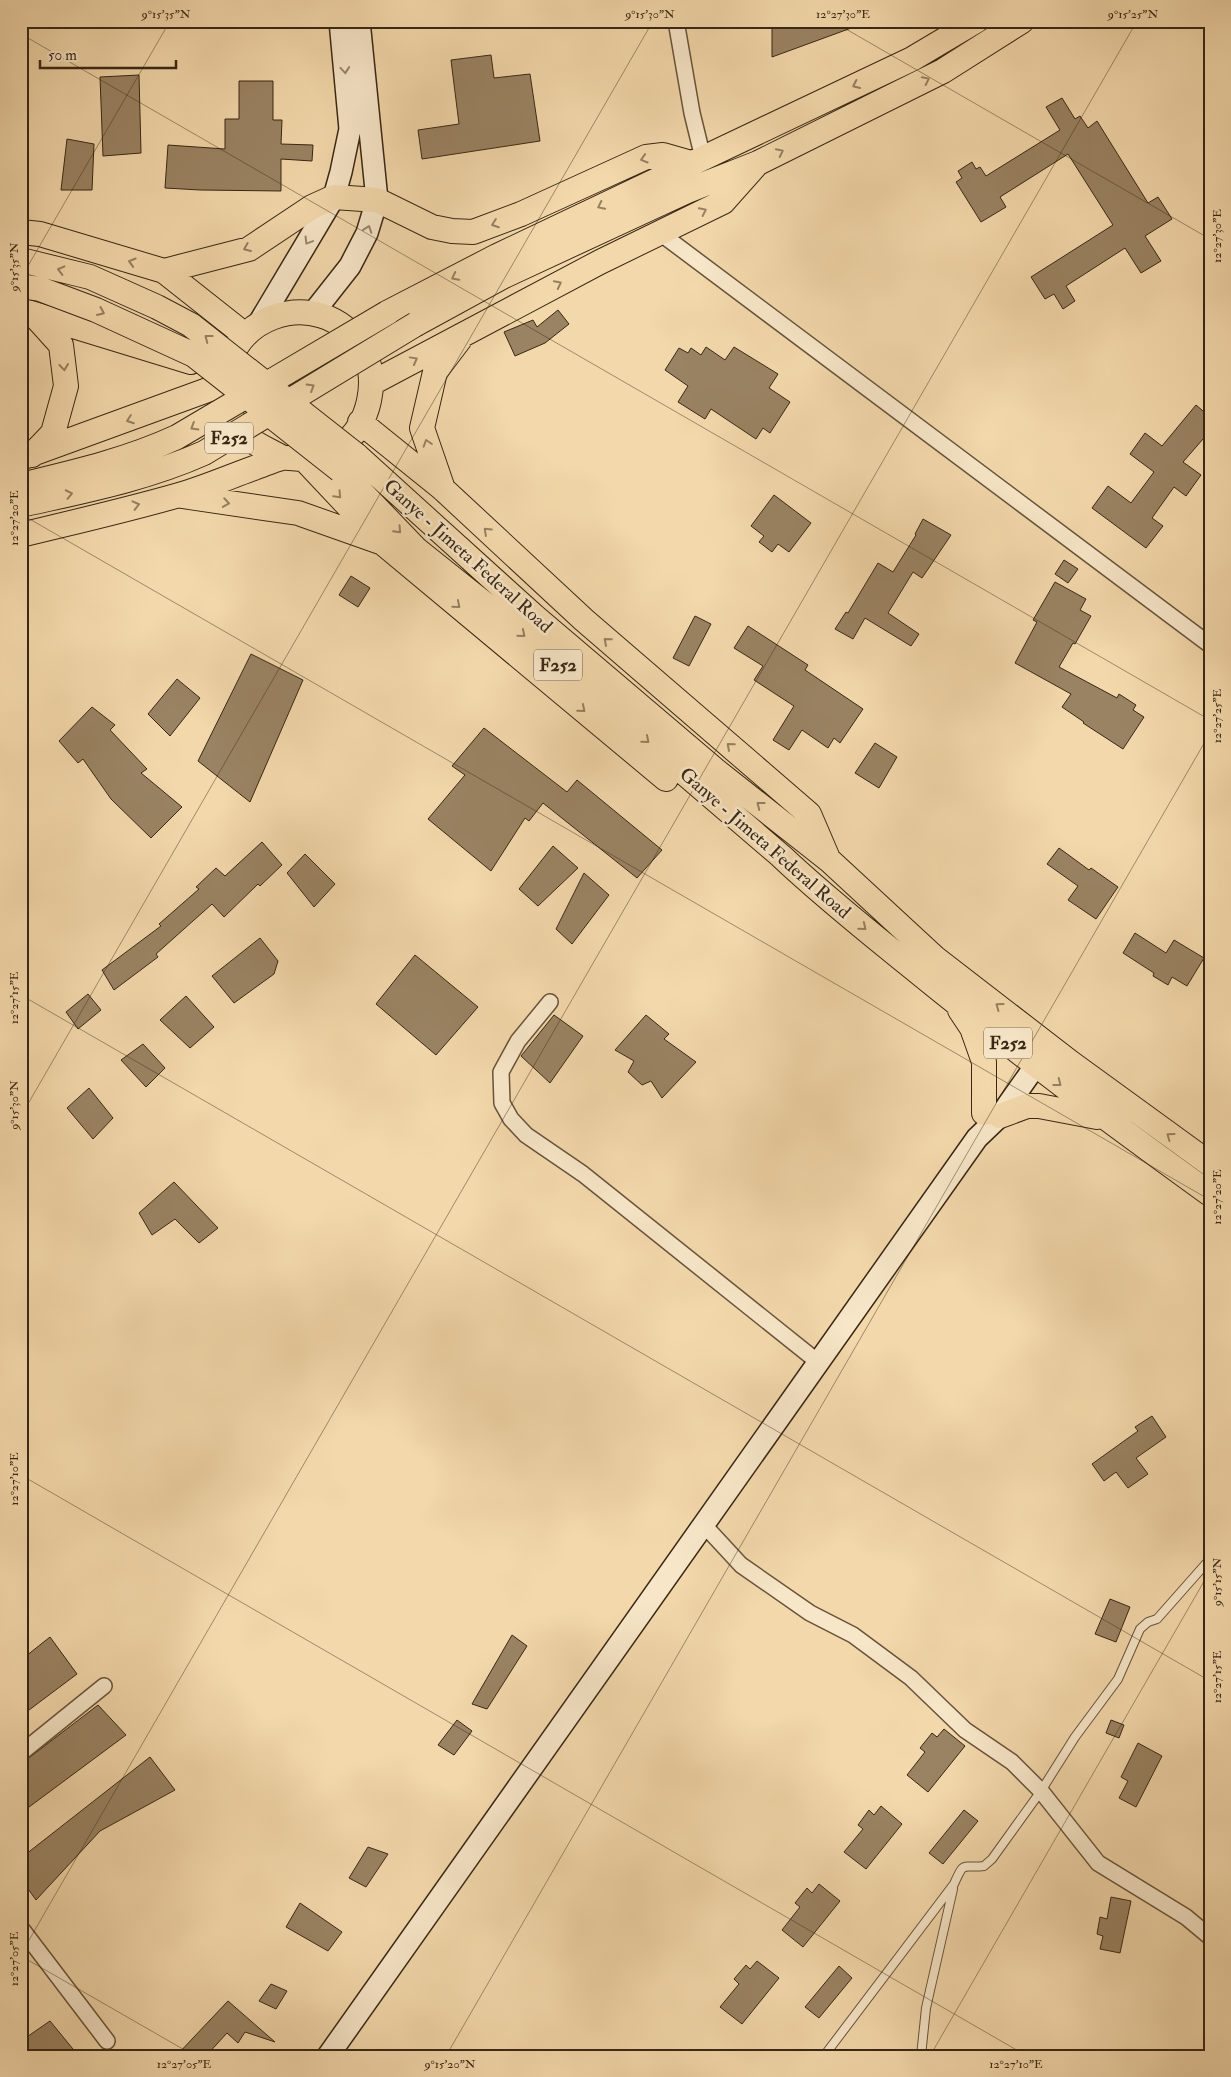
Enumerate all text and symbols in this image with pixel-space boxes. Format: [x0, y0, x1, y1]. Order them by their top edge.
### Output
text: 9°15'35"N [141, 7, 191, 22]
text: 9°15'30"N [624, 7, 675, 22]
text: 12°27'30"E [816, 7, 870, 22]
text: 9°15'25"N [1107, 7, 1158, 22]
scale bar [40, 38, 176, 70]
text: 50 m [48, 46, 77, 65]
one-way arrow [339, 66, 350, 74]
one-way arrow [921, 76, 930, 86]
one-way arrow [852, 79, 861, 89]
one-way arrow [775, 148, 784, 158]
one-way arrow [640, 153, 649, 163]
one-way arrow [597, 200, 606, 210]
one-way arrow [698, 207, 707, 217]
text: 12°27'30"E [1210, 209, 1225, 263]
one-way arrow [491, 217, 500, 228]
one-way arrow [362, 225, 372, 233]
one-way arrow [305, 235, 315, 244]
text: 9°15'35"N [7, 242, 22, 292]
one-way arrow [243, 242, 252, 252]
one-way arrow [129, 257, 137, 267]
one-way arrow [57, 265, 66, 276]
one-way arrow [451, 271, 460, 281]
one-way arrow [553, 280, 562, 290]
one-way arrow [96, 305, 105, 316]
one-way arrow [204, 335, 213, 344]
one-way arrow [409, 356, 418, 366]
one-way arrow [58, 364, 69, 372]
one-way arrow [306, 384, 315, 394]
one-way arrow [126, 414, 135, 424]
one-way arrow [191, 420, 200, 430]
road number: F252 [205, 422, 253, 453]
one-way arrow [423, 439, 433, 447]
street label: Ganye - Jimeta Federal Road [379, 474, 558, 639]
one-way arrow [64, 489, 73, 500]
one-way arrow [332, 489, 341, 498]
text: 12°27'20"E [7, 490, 22, 546]
one-way arrow [222, 497, 231, 507]
one-way arrow [132, 501, 140, 511]
one-way arrow [392, 524, 401, 533]
one-way arrow [484, 528, 493, 537]
one-way arrow [451, 599, 460, 607]
one-way arrow [516, 629, 525, 637]
one-way arrow [604, 637, 613, 646]
road number: F252 [534, 650, 582, 680]
text: 12°27'25"E [1210, 688, 1225, 743]
one-way arrow [576, 703, 585, 712]
one-way arrow [640, 734, 649, 743]
one-way arrow [727, 743, 736, 752]
street label: Ganye - Jimeta Federal Road [675, 762, 856, 924]
one-way arrow [756, 802, 765, 811]
one-way arrow [857, 921, 866, 930]
text: 12°27'15"E [7, 971, 22, 1024]
one-way arrow [995, 1003, 1005, 1012]
road number: F252 [984, 1028, 1032, 1058]
one-way arrow [1052, 1077, 1061, 1085]
text: 9°15'30"N [7, 1080, 22, 1131]
one-way arrow [1166, 1133, 1176, 1142]
text: 12°27'20"E [1210, 1169, 1225, 1225]
text: 12°27'10"E [7, 1452, 22, 1506]
text: 9°15'15"N [1210, 1558, 1225, 1607]
text: 12°27'15"E [1210, 1650, 1225, 1703]
text: 12°27'05"E [7, 1931, 22, 1986]
text: 12°27'05"E [157, 2057, 212, 2072]
text: 9°15'20"N [423, 2057, 476, 2072]
text: 12°27'10"E [989, 2057, 1043, 2072]

